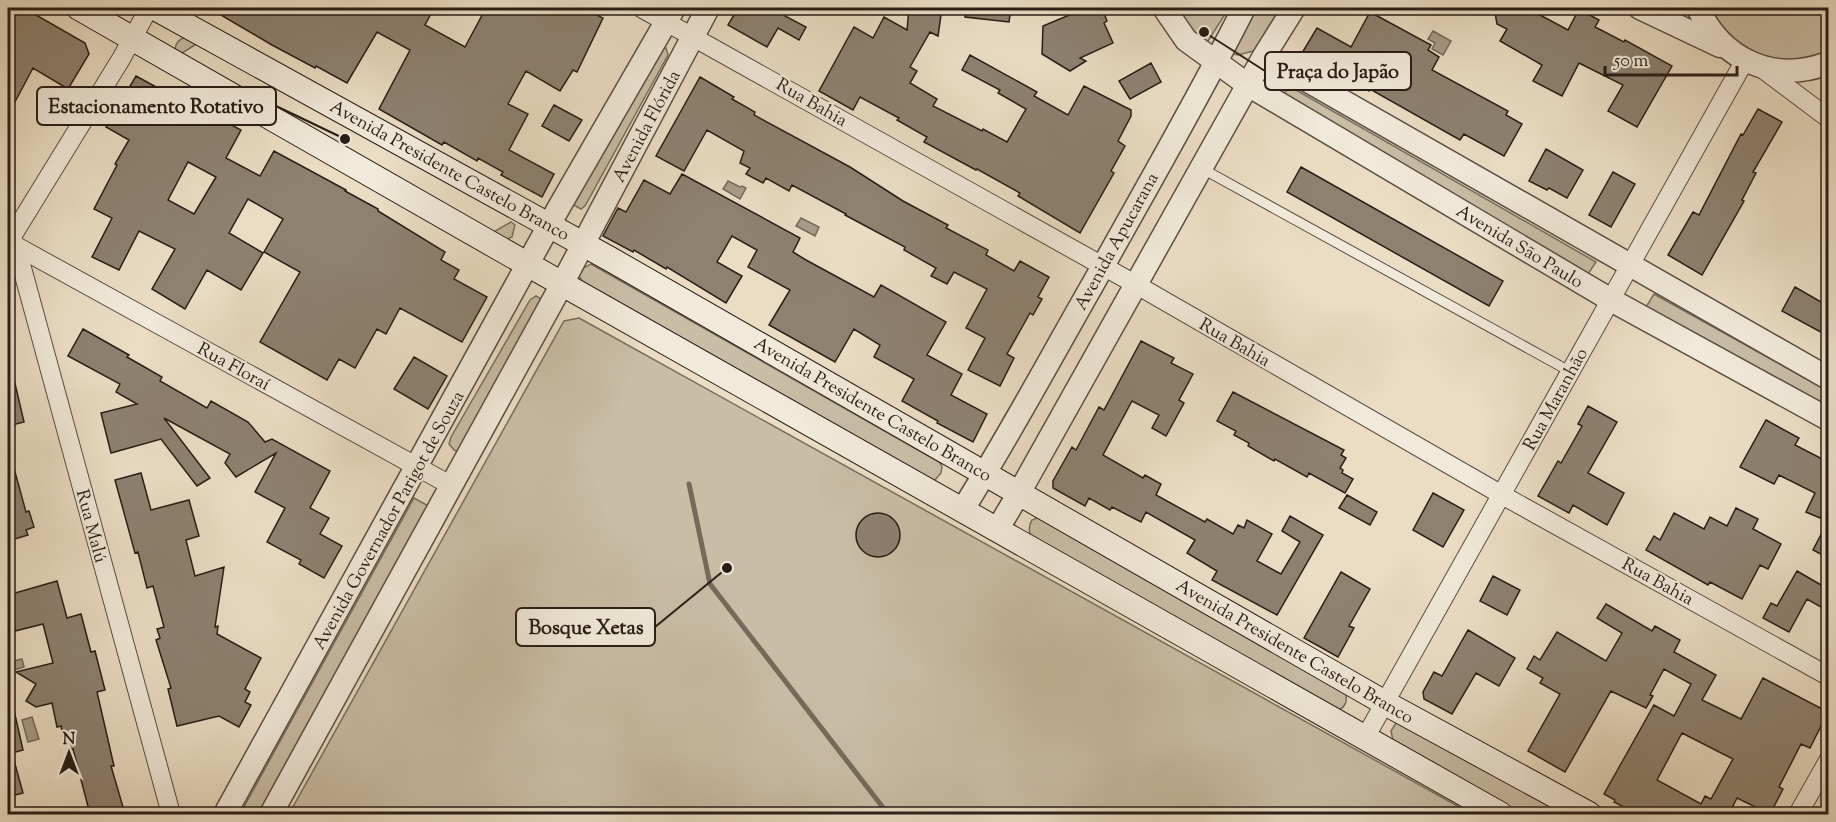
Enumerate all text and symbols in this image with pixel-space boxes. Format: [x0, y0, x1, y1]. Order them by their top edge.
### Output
scale bar [1605, 39, 1737, 77]
text: 50 m [1613, 49, 1649, 75]
callout: Praça do Japão [1265, 52, 1411, 90]
text: Praça do Japão [1277, 59, 1399, 88]
street label: Avenida Flórida [607, 66, 688, 188]
street label: Rua Bahia [771, 73, 851, 135]
callout: Estacionamento Rotativo [37, 87, 276, 125]
text: Estacionamento Rotativo [48, 94, 264, 123]
street label: Avenida Presidente Castelo Branco [324, 95, 574, 249]
street label: Avenida Apucarana [1069, 168, 1166, 316]
street label: Avenida São Paulo [1450, 199, 1588, 296]
street label: Rua Bahia [1194, 313, 1274, 375]
street label: Avenida Presidente Castelo Branco [748, 332, 996, 490]
street label: Rua Floraí [192, 337, 274, 398]
street label: Rua Maranhão [1518, 344, 1596, 456]
street label: Avenida Governador Parigot de Souza [307, 387, 472, 655]
street label: Rua Malú [68, 487, 112, 566]
street label: Rua Bahia [1616, 552, 1698, 613]
street label: Avenida Presidente Castelo Branco [1170, 574, 1418, 732]
callout: Bosque Xetas [516, 608, 655, 646]
text: Bosque Xetas [528, 615, 644, 644]
north arrow [39, 723, 99, 783]
text: N [63, 729, 76, 752]

